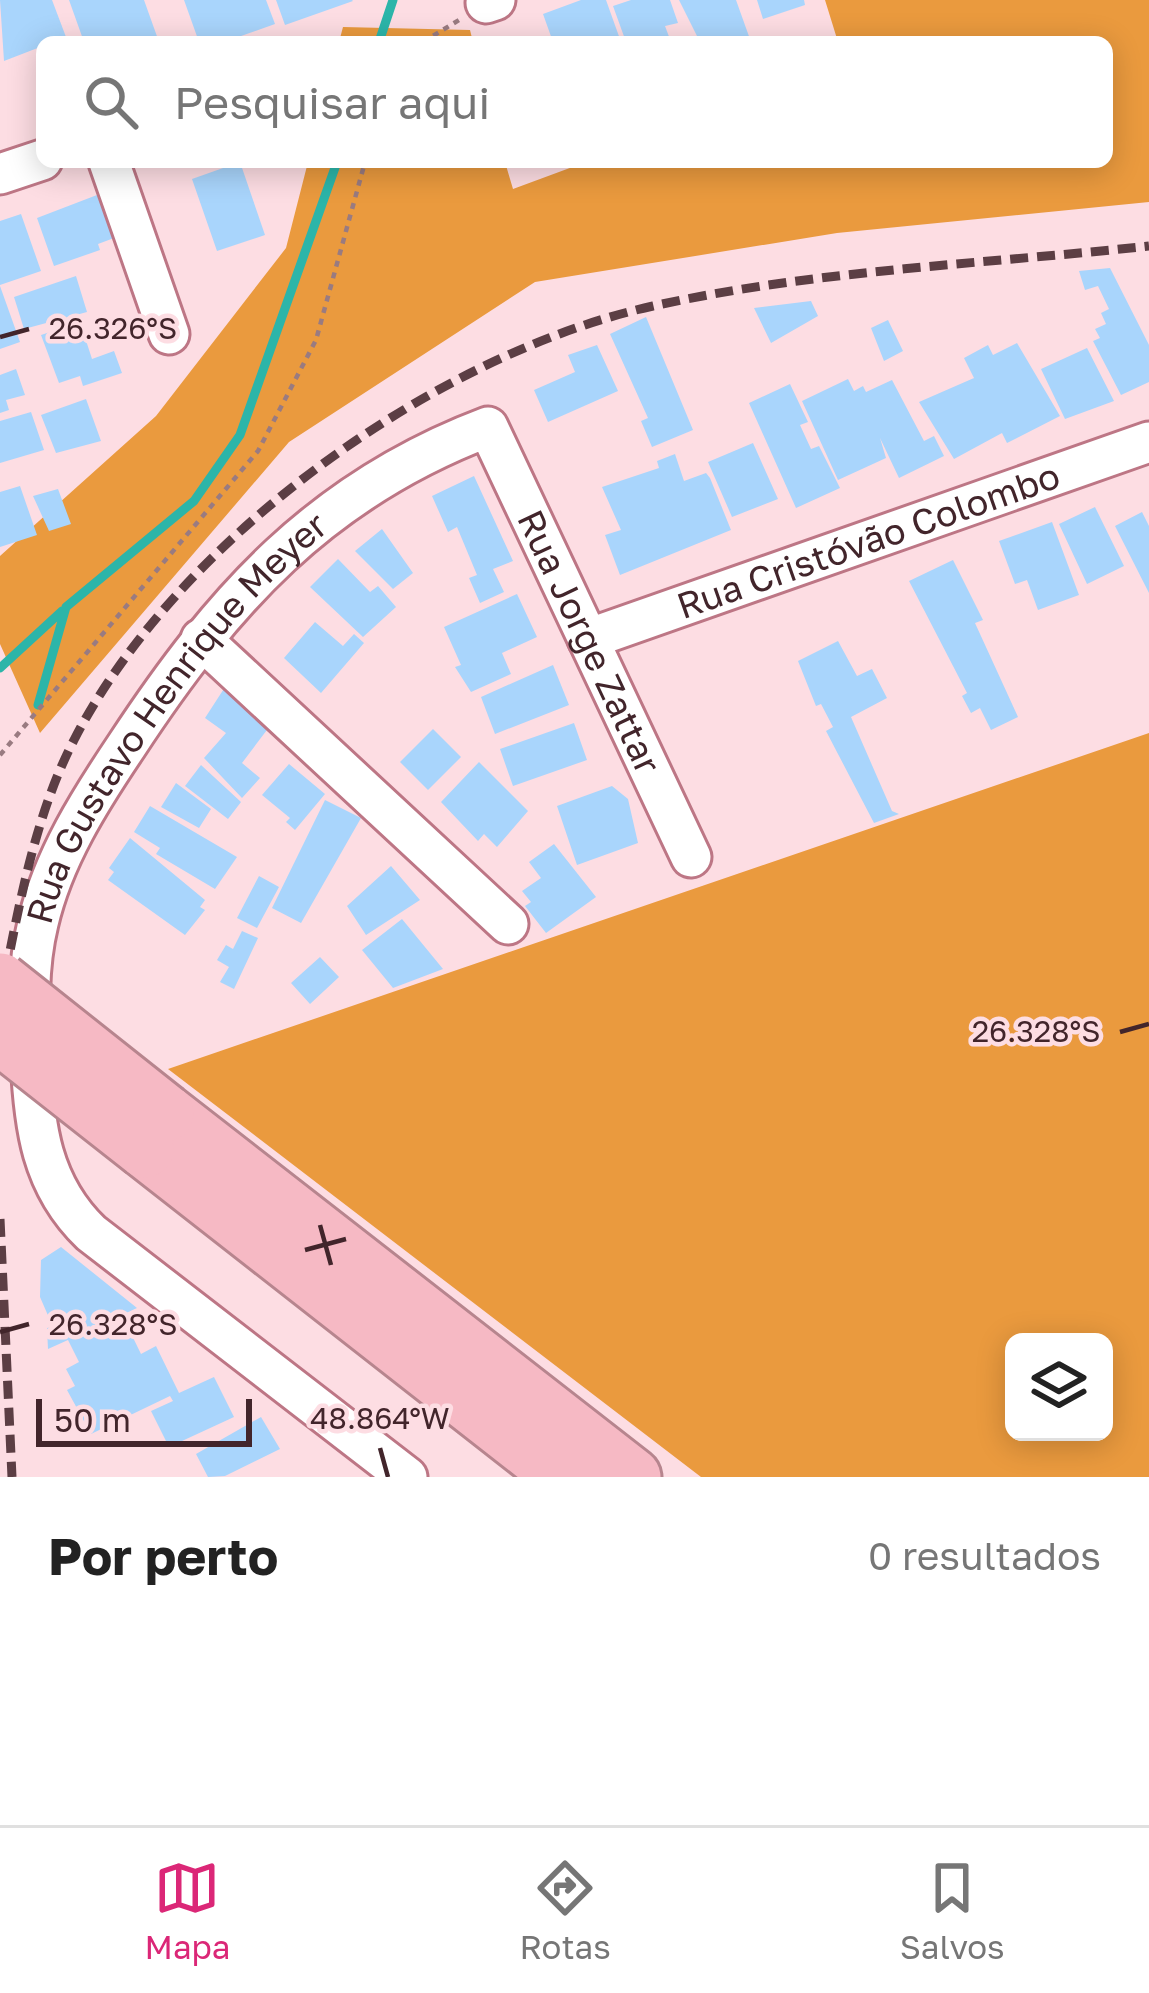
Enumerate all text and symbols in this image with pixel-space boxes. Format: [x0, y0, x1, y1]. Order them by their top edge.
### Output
search box [36, 36, 1113, 168]
icon: search [78, 69, 144, 135]
text: Pesquisar aqui [174, 75, 490, 129]
text: 26.326°S [49, 310, 177, 346]
street label: Rua Cristóvão Colombo [671, 453, 1065, 627]
street label: Rua Gustavo Henrique Meyer [17, 503, 335, 928]
street label: Rua Jorge Zattar [509, 503, 670, 780]
text: 26.328°S [972, 1013, 1100, 1049]
text: 26.328°S [49, 1306, 177, 1342]
map controls [1005, 1333, 1113, 1441]
button: layers [1005, 1333, 1113, 1441]
scale bar [36, 1393, 252, 1446]
text: 50 m [54, 1400, 131, 1439]
text: 48.864°W [310, 1400, 450, 1436]
text: Por perto [48, 1525, 278, 1586]
text: 0 resultados [868, 1532, 1101, 1579]
tab: Mapa [145, 1855, 230, 1966]
tab: Rotas [519, 1855, 611, 1966]
tab: Salvos [900, 1855, 1005, 1966]

